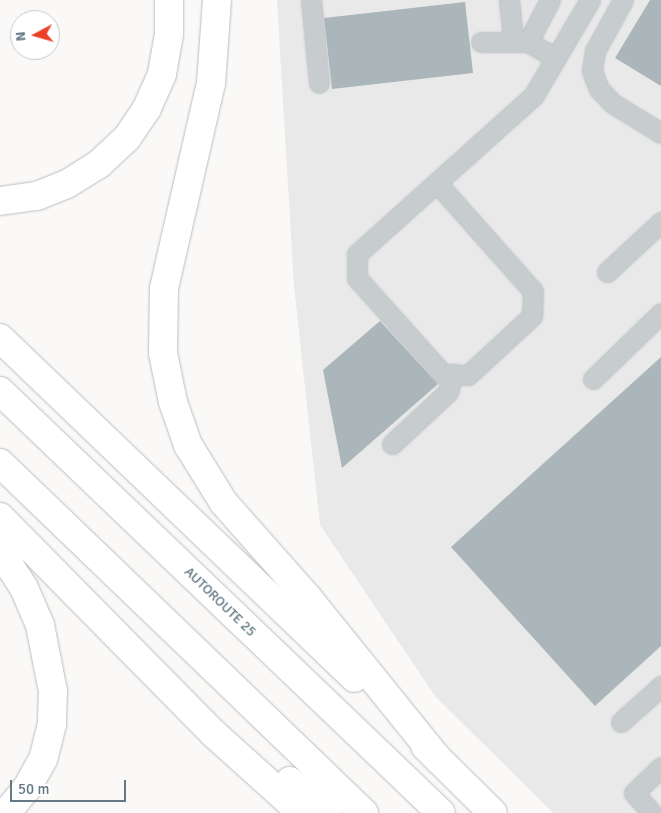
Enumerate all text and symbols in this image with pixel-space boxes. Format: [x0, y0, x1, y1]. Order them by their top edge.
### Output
north arrow [10, 10, 60, 60]
text: N [12, 31, 30, 42]
street label: AUTOROUTE 25 [181, 564, 259, 640]
scale bar [12, 770, 129, 802]
text: 50 m [18, 780, 49, 798]

